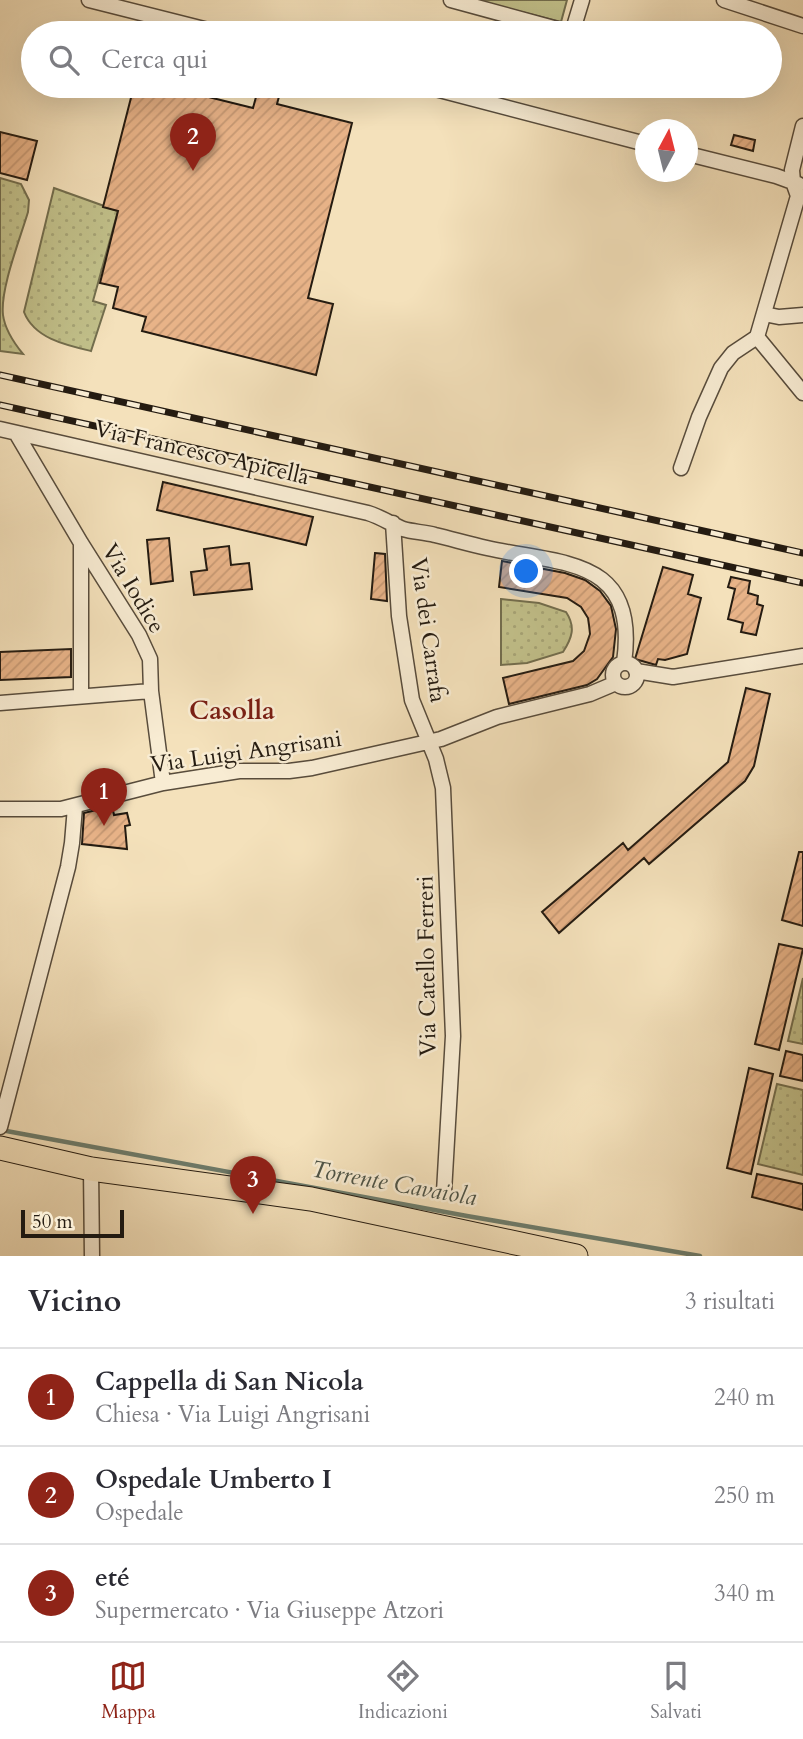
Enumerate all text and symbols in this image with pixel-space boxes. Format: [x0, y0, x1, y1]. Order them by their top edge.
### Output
search box [21, 21, 782, 98]
icon: search [45, 41, 83, 79]
text: Cerca qui [101, 42, 208, 77]
pin: 2 [170, 113, 216, 171]
north arrow [635, 119, 698, 182]
street label: Via Francesco Apicella [92, 413, 312, 492]
street label: Via Iodice [95, 538, 172, 639]
your location [509, 554, 543, 588]
street label: Via dei Carrafa [403, 556, 454, 705]
district label: Casolla [189, 693, 275, 728]
street label: Via Luigi Angrisani [149, 723, 343, 780]
pin: 1 [81, 768, 127, 826]
street label: Via Catello Ferreri [409, 875, 444, 1057]
water label: Torrente Cavaiola [309, 1153, 479, 1214]
pin: 3 [230, 1156, 276, 1214]
scale bar [21, 1207, 124, 1239]
text: 50 m [32, 1209, 73, 1235]
text: Vicino [28, 1281, 121, 1322]
text: 3 risultati [685, 1286, 775, 1317]
text: Cappella di San Nicola [95, 1364, 364, 1399]
text: 1 [45, 1382, 57, 1413]
text: 240 m [714, 1382, 775, 1413]
text: Chiesa · Via Luigi Angrisani [95, 1399, 370, 1430]
text: Ospedale Umberto I [95, 1462, 332, 1497]
text: 2 [45, 1480, 57, 1511]
text: 250 m [714, 1480, 775, 1511]
text: Ospedale [95, 1497, 184, 1528]
text: eté [95, 1560, 130, 1595]
text: 3 [45, 1578, 57, 1609]
text: 340 m [714, 1578, 775, 1609]
text: Supermercato · Via Giuseppe Atzori [95, 1595, 444, 1626]
tab: Mappa [101, 1657, 156, 1725]
tab: Indicazioni [358, 1657, 448, 1725]
tab: Salvati [650, 1657, 702, 1725]

